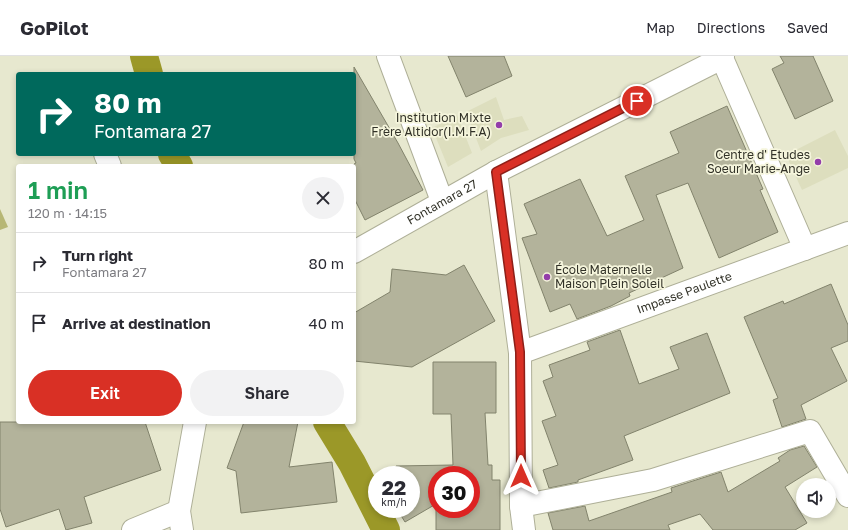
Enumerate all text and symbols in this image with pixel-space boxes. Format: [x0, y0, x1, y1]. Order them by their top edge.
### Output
text: GoPilot [20, 16, 88, 39]
text: Map [646, 19, 675, 36]
text: Directions [697, 19, 765, 36]
text: Saved [787, 19, 828, 36]
pin [620, 84, 654, 118]
text: 80 m [94, 86, 162, 119]
icon: right [28, 88, 80, 140]
icon: arrive [626, 90, 648, 112]
place label: Institution Mixte Frère Altidor(I.M.F.A) [371, 110, 491, 139]
text: Fontamara 27 [94, 120, 211, 142]
marker: Institution Mixte Frère Altidor(I.M.F.A) [494, 120, 504, 130]
place label: Centre d' Etudes Soeur Marie-Ange [707, 147, 810, 176]
marker: Centre d' Etudes Soeur Marie-Ange [813, 157, 823, 167]
text: 1 min [28, 175, 88, 204]
street label: Fontamara 27 [404, 176, 479, 228]
button: close [302, 177, 344, 219]
text: 120 m · 14:15 [28, 205, 107, 221]
text: Turn right [62, 246, 133, 264]
icon: right [28, 252, 50, 274]
text: 80 m [309, 254, 344, 272]
place label: École Maternelle Maison Plein Soleil [555, 262, 664, 291]
text: Fontamara 27 [62, 264, 147, 280]
street label: Impasse Paulette [635, 268, 734, 317]
marker: École Maternelle Maison Plein Soleil [542, 272, 552, 282]
icon: arrive [28, 312, 50, 334]
text: Arrive at destination [62, 314, 211, 332]
text: 40 m [309, 314, 344, 332]
button: Exit [28, 370, 182, 416]
button: Share [190, 370, 344, 416]
position arrow [500, 455, 542, 497]
speed limit sign: 30 [428, 466, 480, 518]
text: 22 [382, 475, 406, 499]
map controls [796, 478, 836, 518]
button: sound [796, 478, 836, 518]
text: km/h [381, 496, 407, 508]

